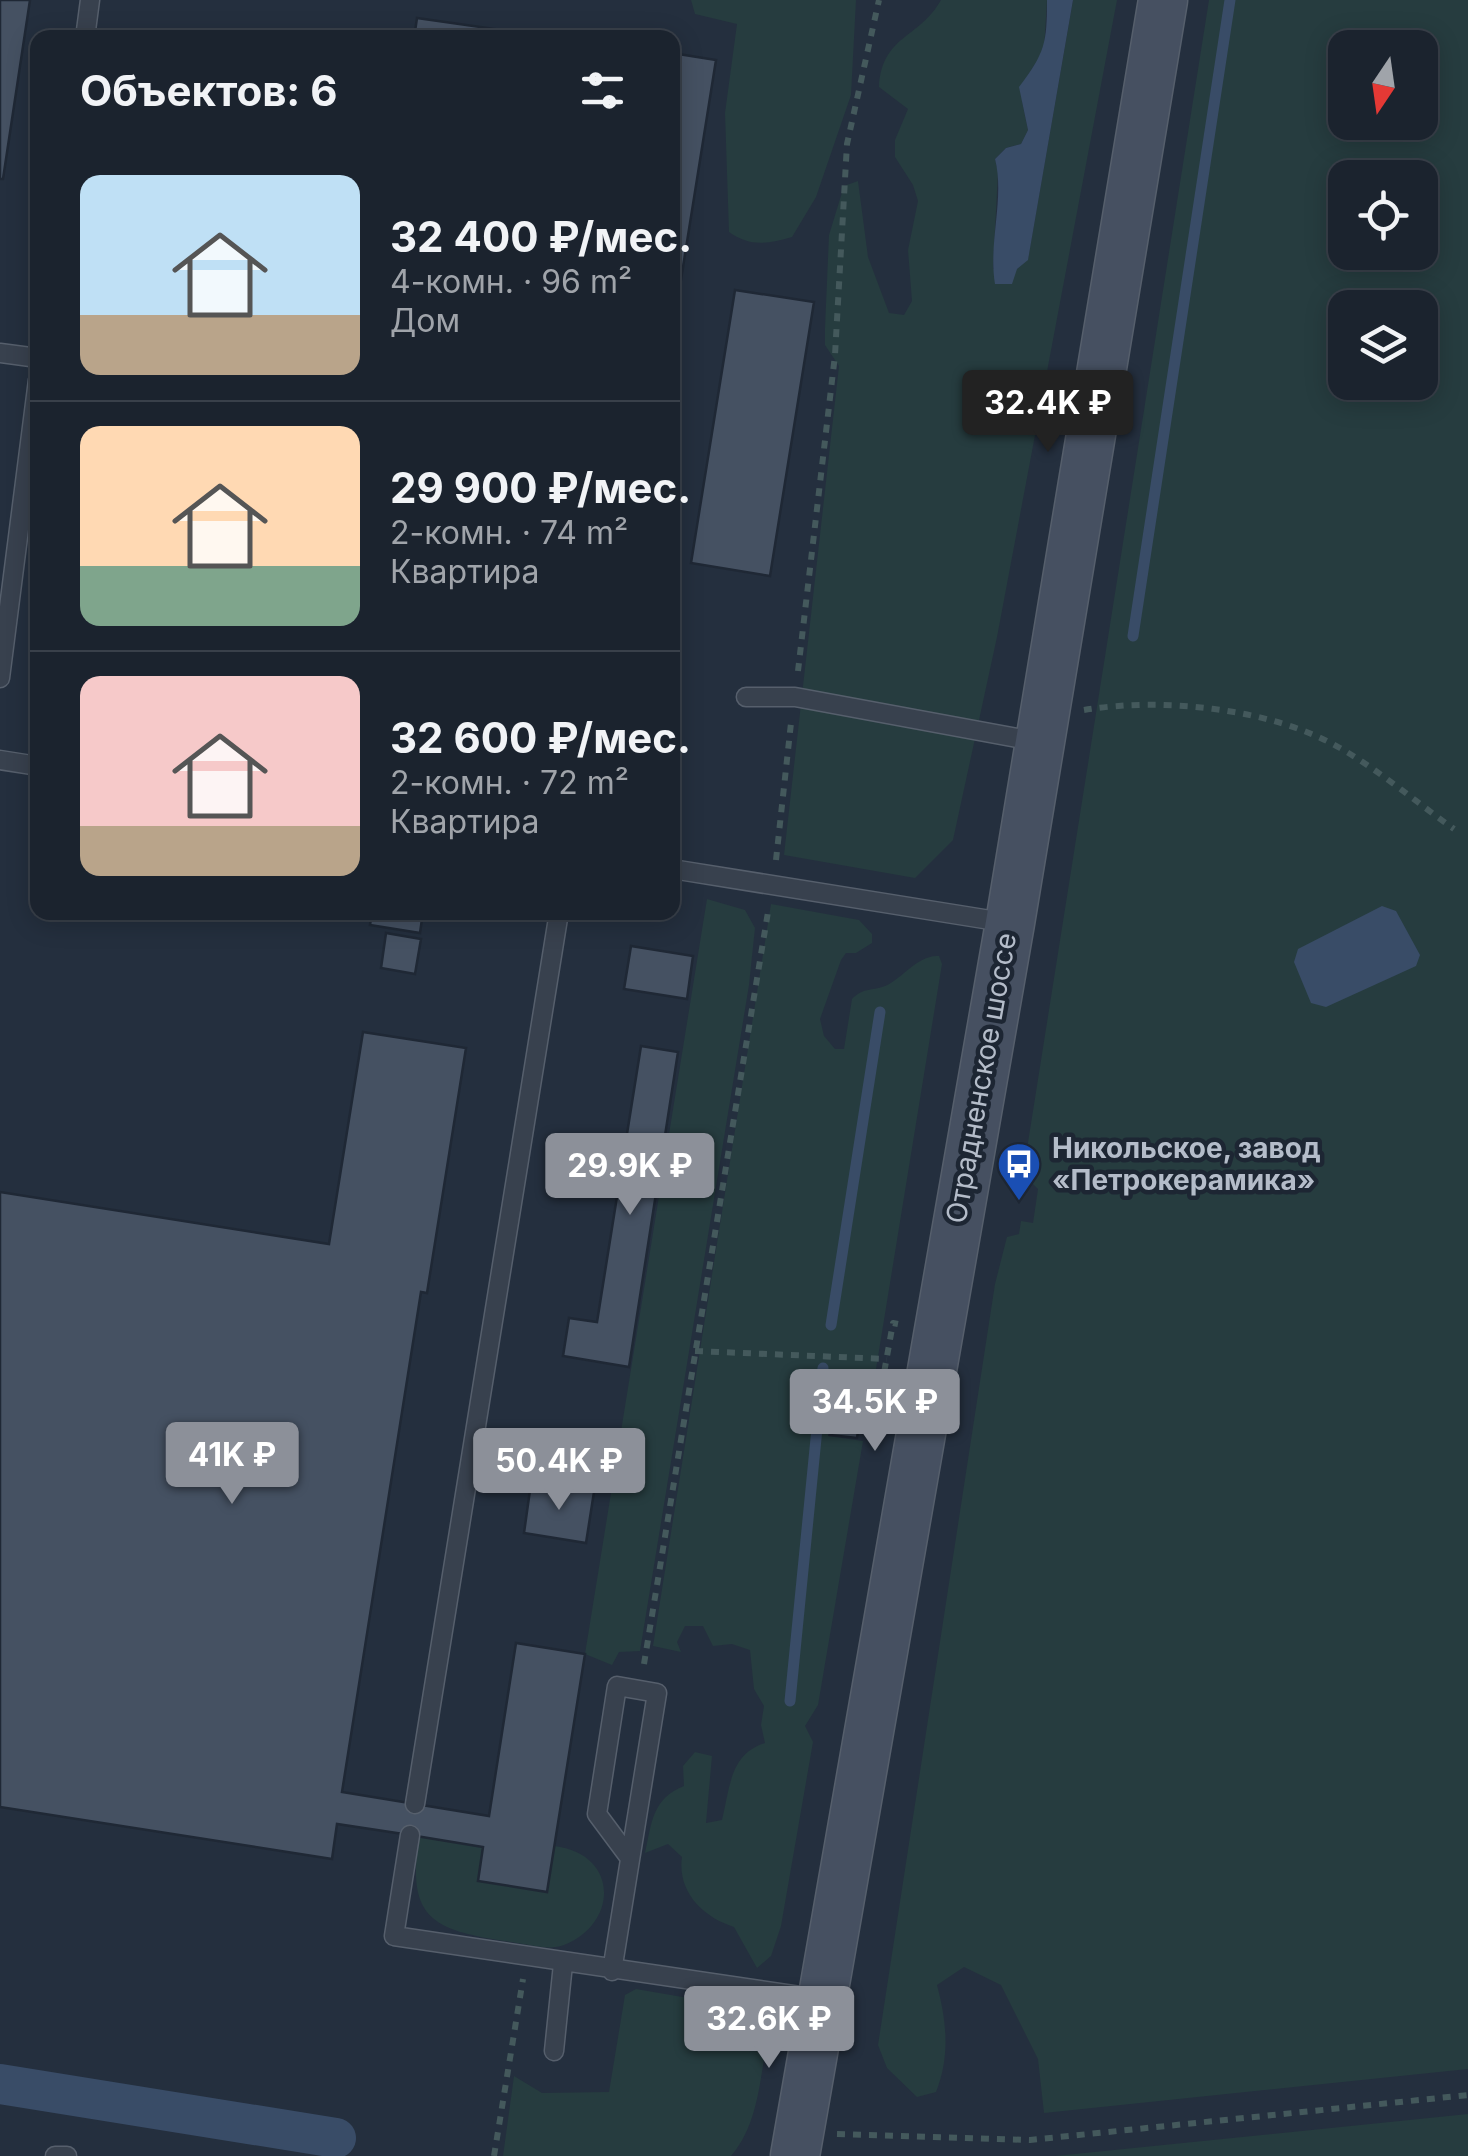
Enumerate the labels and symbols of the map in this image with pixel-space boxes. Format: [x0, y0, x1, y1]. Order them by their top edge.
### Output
north arrow [1328, 30, 1438, 140]
pin: 32.4K ₽ [956, 370, 1140, 455]
street label: Отрадненское шоссе [939, 930, 1023, 1226]
place label: Никольское, завод «Петрокерамика» [1052, 1131, 1321, 1197]
pin: 29.9K ₽ [538, 1133, 722, 1218]
bus stop icon: Никольское, завод «Петрокерамика» [996, 1141, 1042, 1202]
pin: 34.5K ₽ [783, 1369, 967, 1454]
pin: 41K ₽ [162, 1422, 302, 1507]
pin: 50.4K ₽ [467, 1428, 651, 1513]
pin: 32.6K ₽ [677, 1986, 861, 2071]

